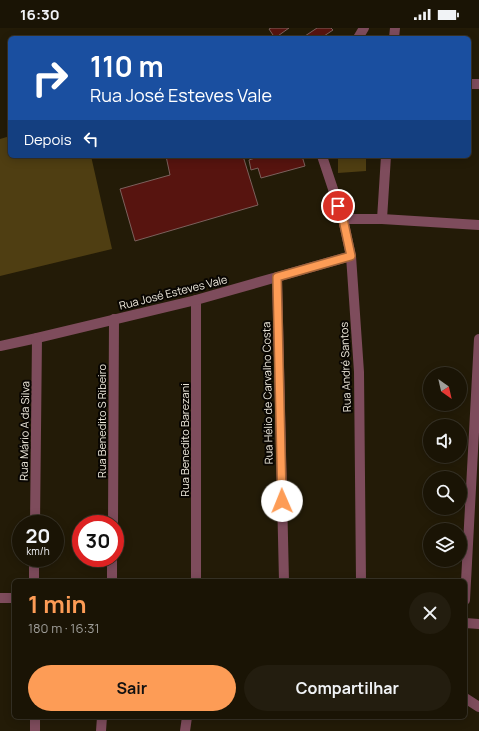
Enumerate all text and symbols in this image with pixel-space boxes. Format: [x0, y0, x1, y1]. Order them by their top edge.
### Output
text: 16:30 [20, 4, 60, 25]
text: 110 m [90, 47, 164, 85]
icon: right [24, 52, 76, 104]
text: Rua José Esteves Vale [90, 83, 272, 107]
icon: left [80, 128, 102, 150]
text: Depois [24, 129, 72, 150]
pin [321, 189, 355, 223]
icon: arrive [327, 195, 349, 217]
street label: Rua José Esteves Vale [117, 271, 229, 313]
street label: Rua André Santos [336, 321, 354, 412]
street label: Rua Hélio de Carvalho Costa [258, 322, 276, 464]
street label: Rua Benedito S Ribeiro [94, 363, 109, 478]
north arrow [423, 367, 467, 411]
map controls [423, 367, 467, 567]
street label: Rua Mário A da Silva [16, 381, 32, 481]
street label: Rua Benedito Barezani [177, 383, 192, 497]
button: sound [423, 419, 467, 463]
button: search [423, 471, 467, 515]
position arrow [261, 480, 303, 522]
speed limit sign: 30 [72, 515, 124, 567]
text: 20 [25, 522, 51, 549]
button: layers [423, 523, 467, 567]
text: km/h [26, 544, 50, 558]
text: 1 min [28, 587, 87, 620]
button: close [409, 592, 451, 634]
text: 180 m · 16:31 [28, 619, 100, 637]
button: Sair [28, 665, 236, 711]
button: Compartilhar [244, 665, 451, 711]

